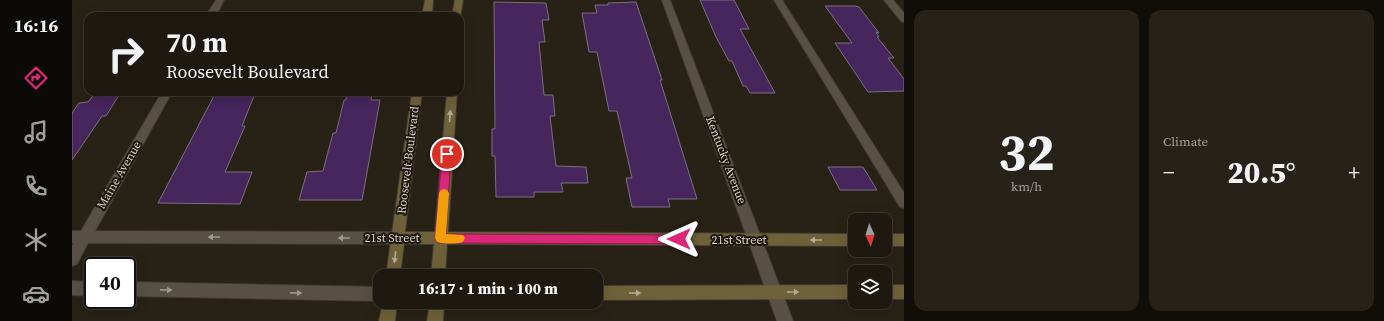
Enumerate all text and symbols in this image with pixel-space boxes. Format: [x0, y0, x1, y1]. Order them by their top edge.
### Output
text: 16:16 [14, 13, 58, 38]
text: 70 m [166, 23, 228, 61]
icon: right [100, 28, 152, 80]
text: Roosevelt Boulevard [166, 59, 329, 84]
icon: directions [22, 64, 50, 92]
street label: Roosevelt Boulevard [393, 105, 423, 215]
one-way arrow [446, 110, 453, 122]
street label: Kentucky Avenue [702, 114, 750, 206]
text: 32 [998, 116, 1055, 187]
icon: music [22, 118, 50, 146]
text: Climate [1163, 133, 1208, 150]
pin [430, 137, 464, 171]
street label: Maine Avenue [93, 138, 145, 212]
icon: arrive [436, 143, 458, 165]
text: 20.5° [1227, 152, 1296, 193]
text: − [1163, 157, 1175, 187]
text: + [1348, 157, 1360, 187]
icon: phone [22, 172, 50, 200]
text: km/h [1011, 178, 1042, 195]
north arrow [848, 213, 892, 257]
map controls [848, 213, 892, 309]
position arrow [658, 218, 700, 260]
icon: climate [22, 226, 50, 254]
street label: 21st Street [365, 230, 420, 246]
street label: 21st Street [712, 232, 767, 248]
one-way arrow [207, 234, 220, 240]
one-way arrow [337, 235, 350, 241]
one-way arrow [809, 237, 822, 243]
one-way arrow [392, 251, 398, 263]
speed limit sign: 40 [84, 257, 136, 309]
button: layers [848, 265, 892, 309]
text: 16:17 · 1 min · 100 m [418, 278, 558, 299]
icon: car [22, 280, 50, 308]
one-way arrow [160, 287, 173, 293]
one-way arrow [290, 289, 302, 296]
one-way arrow [787, 289, 800, 295]
one-way arrow [629, 290, 642, 296]

